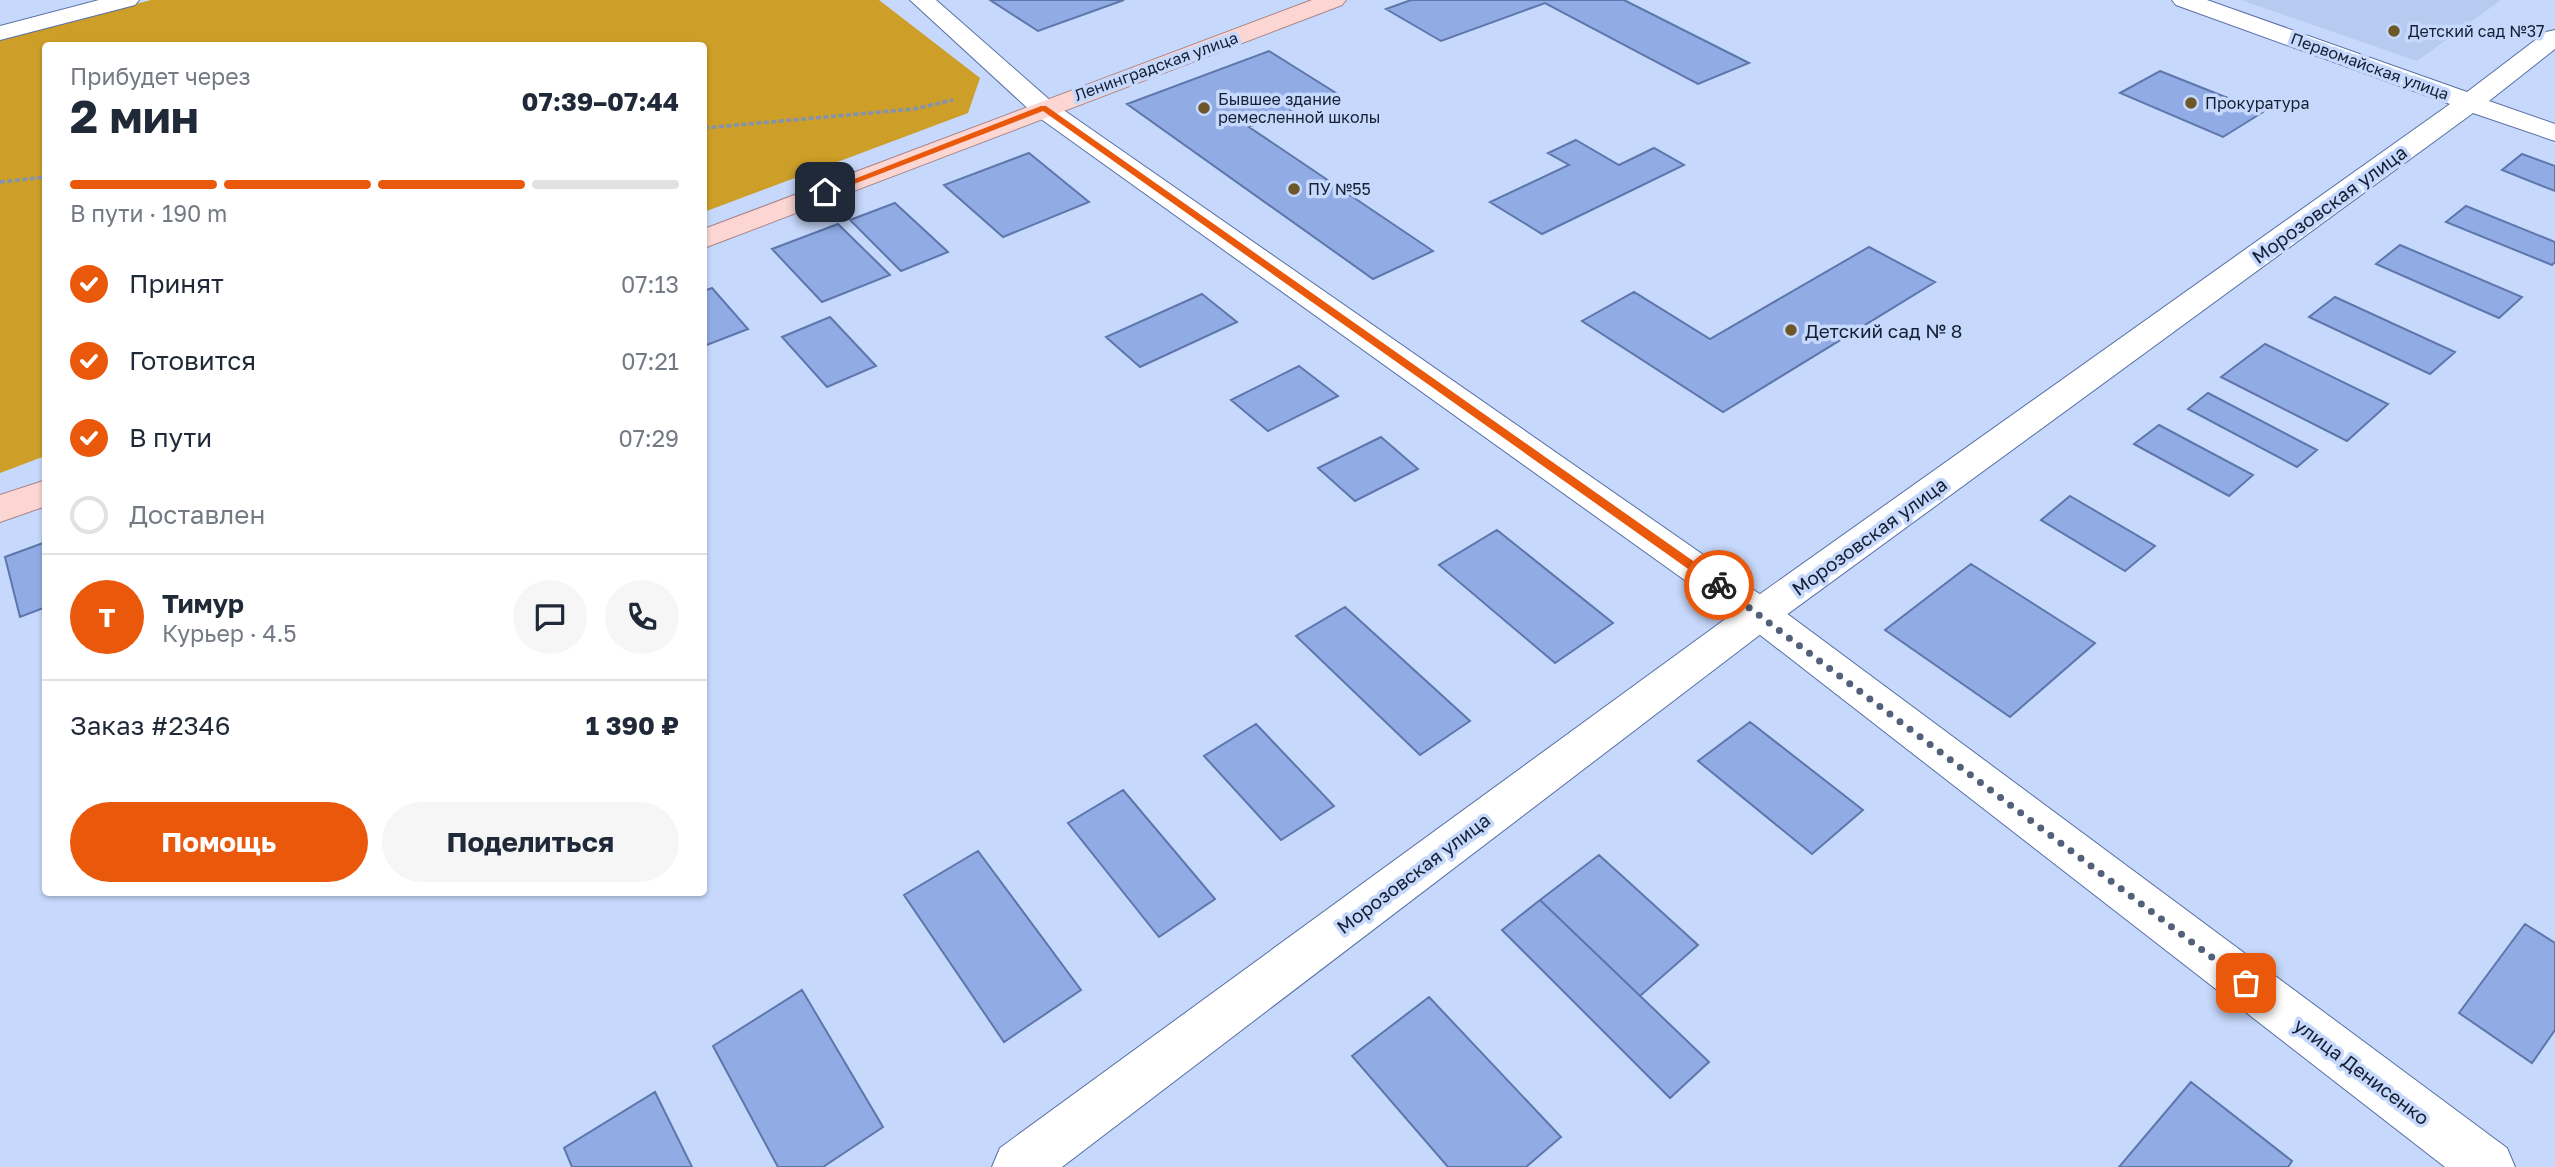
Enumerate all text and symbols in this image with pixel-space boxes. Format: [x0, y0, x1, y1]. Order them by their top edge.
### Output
place label: Детский сад №37 [2408, 21, 2545, 41]
marker: Детский сад №37 [2386, 23, 2402, 39]
street label: Ленинградская улица [1071, 27, 1241, 105]
street label: Первомайская улица [2288, 28, 2452, 104]
text: Прибудет через [70, 62, 251, 90]
text: 07:39–07:44 [522, 86, 679, 117]
text: 2 мин [70, 88, 199, 143]
place label: Бывшее здание ремесленной школы [1218, 89, 1380, 127]
place label: Прокуратура [2205, 93, 2309, 113]
marker: Прокуратура [2183, 95, 2199, 111]
marker: Бывшее здание ремесленной школы [1196, 100, 1212, 116]
street label: Морозовская улица [2247, 140, 2411, 268]
pin [795, 162, 855, 222]
icon: home [806, 173, 844, 211]
place label: ПУ №55 [1308, 179, 1371, 199]
marker: ПУ №55 [1286, 181, 1302, 197]
text: В пути · 190 m [70, 199, 227, 227]
icon: check [70, 265, 108, 303]
text: Принят [129, 268, 224, 299]
text: 07:13 [621, 270, 679, 298]
place label: Детский сад № 8 [1805, 319, 1962, 342]
marker: Детский сад № 8 [1783, 322, 1799, 338]
icon: check [70, 342, 108, 380]
text: Готовится [129, 345, 256, 376]
text: 07:21 [621, 347, 679, 375]
icon: check [70, 419, 108, 457]
text: В пути [129, 422, 212, 453]
text: 07:29 [618, 424, 679, 452]
street label: Морозовская улица [1787, 472, 1951, 600]
text: Доставлен [129, 499, 265, 530]
courier [1684, 550, 1754, 620]
icon: bike [1700, 566, 1738, 604]
button: chat [513, 580, 587, 654]
button: phone [605, 580, 679, 654]
text: Тимур [162, 588, 244, 619]
text: Т [99, 602, 115, 633]
text: Курьер · 4.5 [162, 619, 297, 647]
text: Заказ #2346 [70, 710, 230, 741]
text: 1 390 ₽ [586, 710, 679, 741]
button: Помощь [70, 802, 368, 882]
button: Поделиться [382, 802, 679, 882]
street label: Морозовская улица [1332, 808, 1494, 938]
pin [2216, 953, 2276, 1013]
icon: bag [2227, 964, 2265, 1002]
street label: улица Денисенко [2290, 1013, 2434, 1129]

